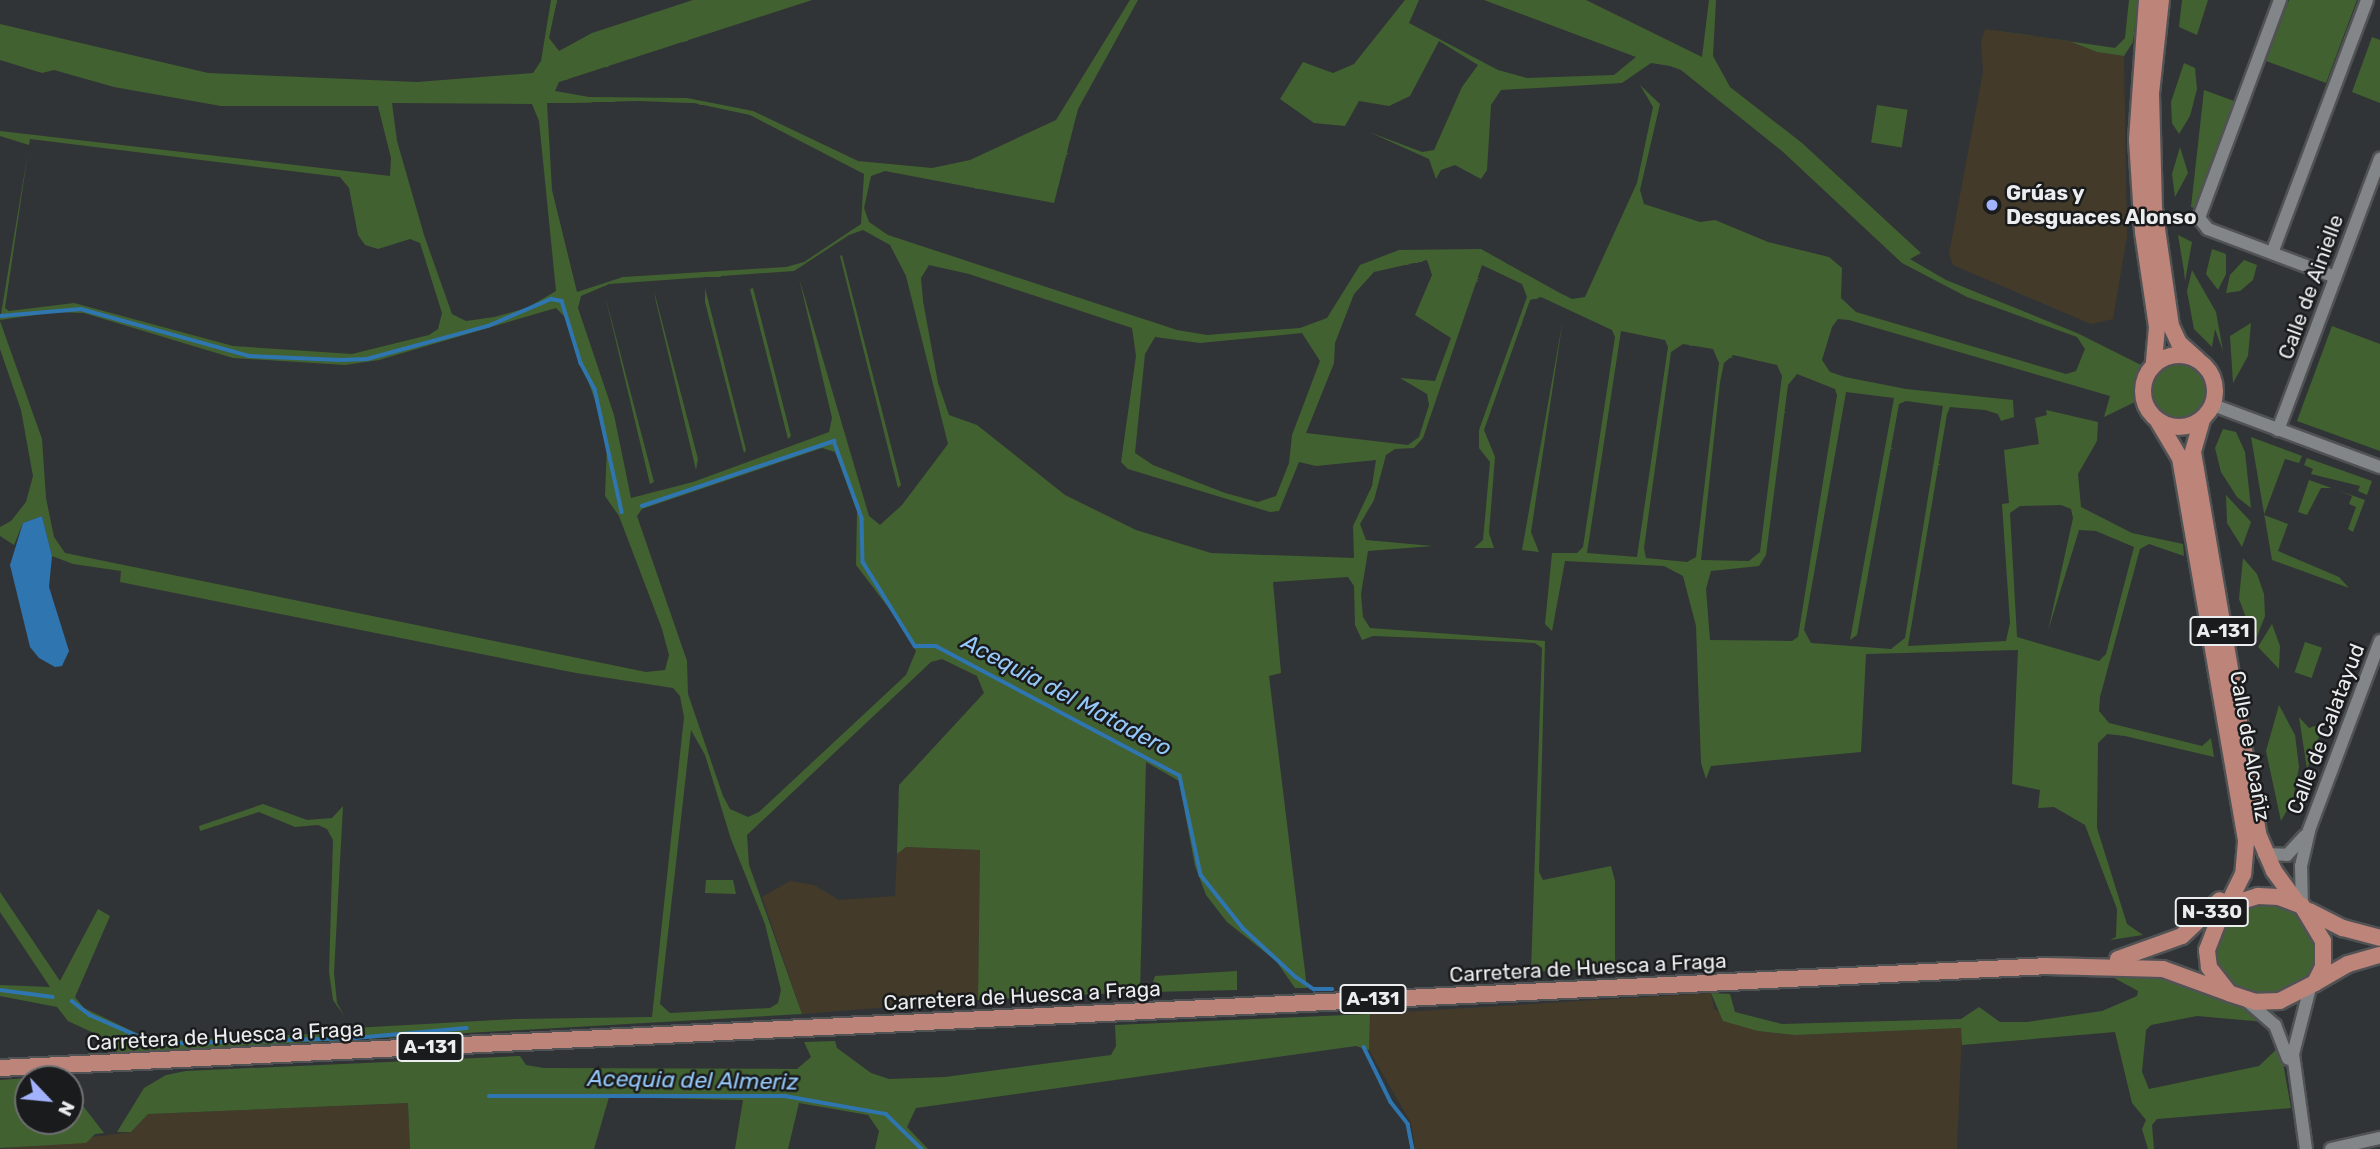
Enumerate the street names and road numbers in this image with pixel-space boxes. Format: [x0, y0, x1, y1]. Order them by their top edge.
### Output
street label: Calle de Ainielle [2273, 211, 2349, 363]
road number: A-131 [2188, 616, 2258, 646]
street label: Calle de Calatayud [2282, 640, 2370, 818]
street label: Calle de Alcañiz [2224, 669, 2276, 823]
road number: N-330 [2174, 896, 2250, 928]
street label: Carretera de Huesca a Fraga [1449, 948, 1727, 988]
street label: Carretera de Huesca a Fraga [883, 976, 1161, 1016]
road number: A-131 [1338, 984, 1408, 1015]
street label: Carretera de Huesca a Fraga [86, 1016, 364, 1056]
road number: A-131 [395, 1032, 465, 1063]

